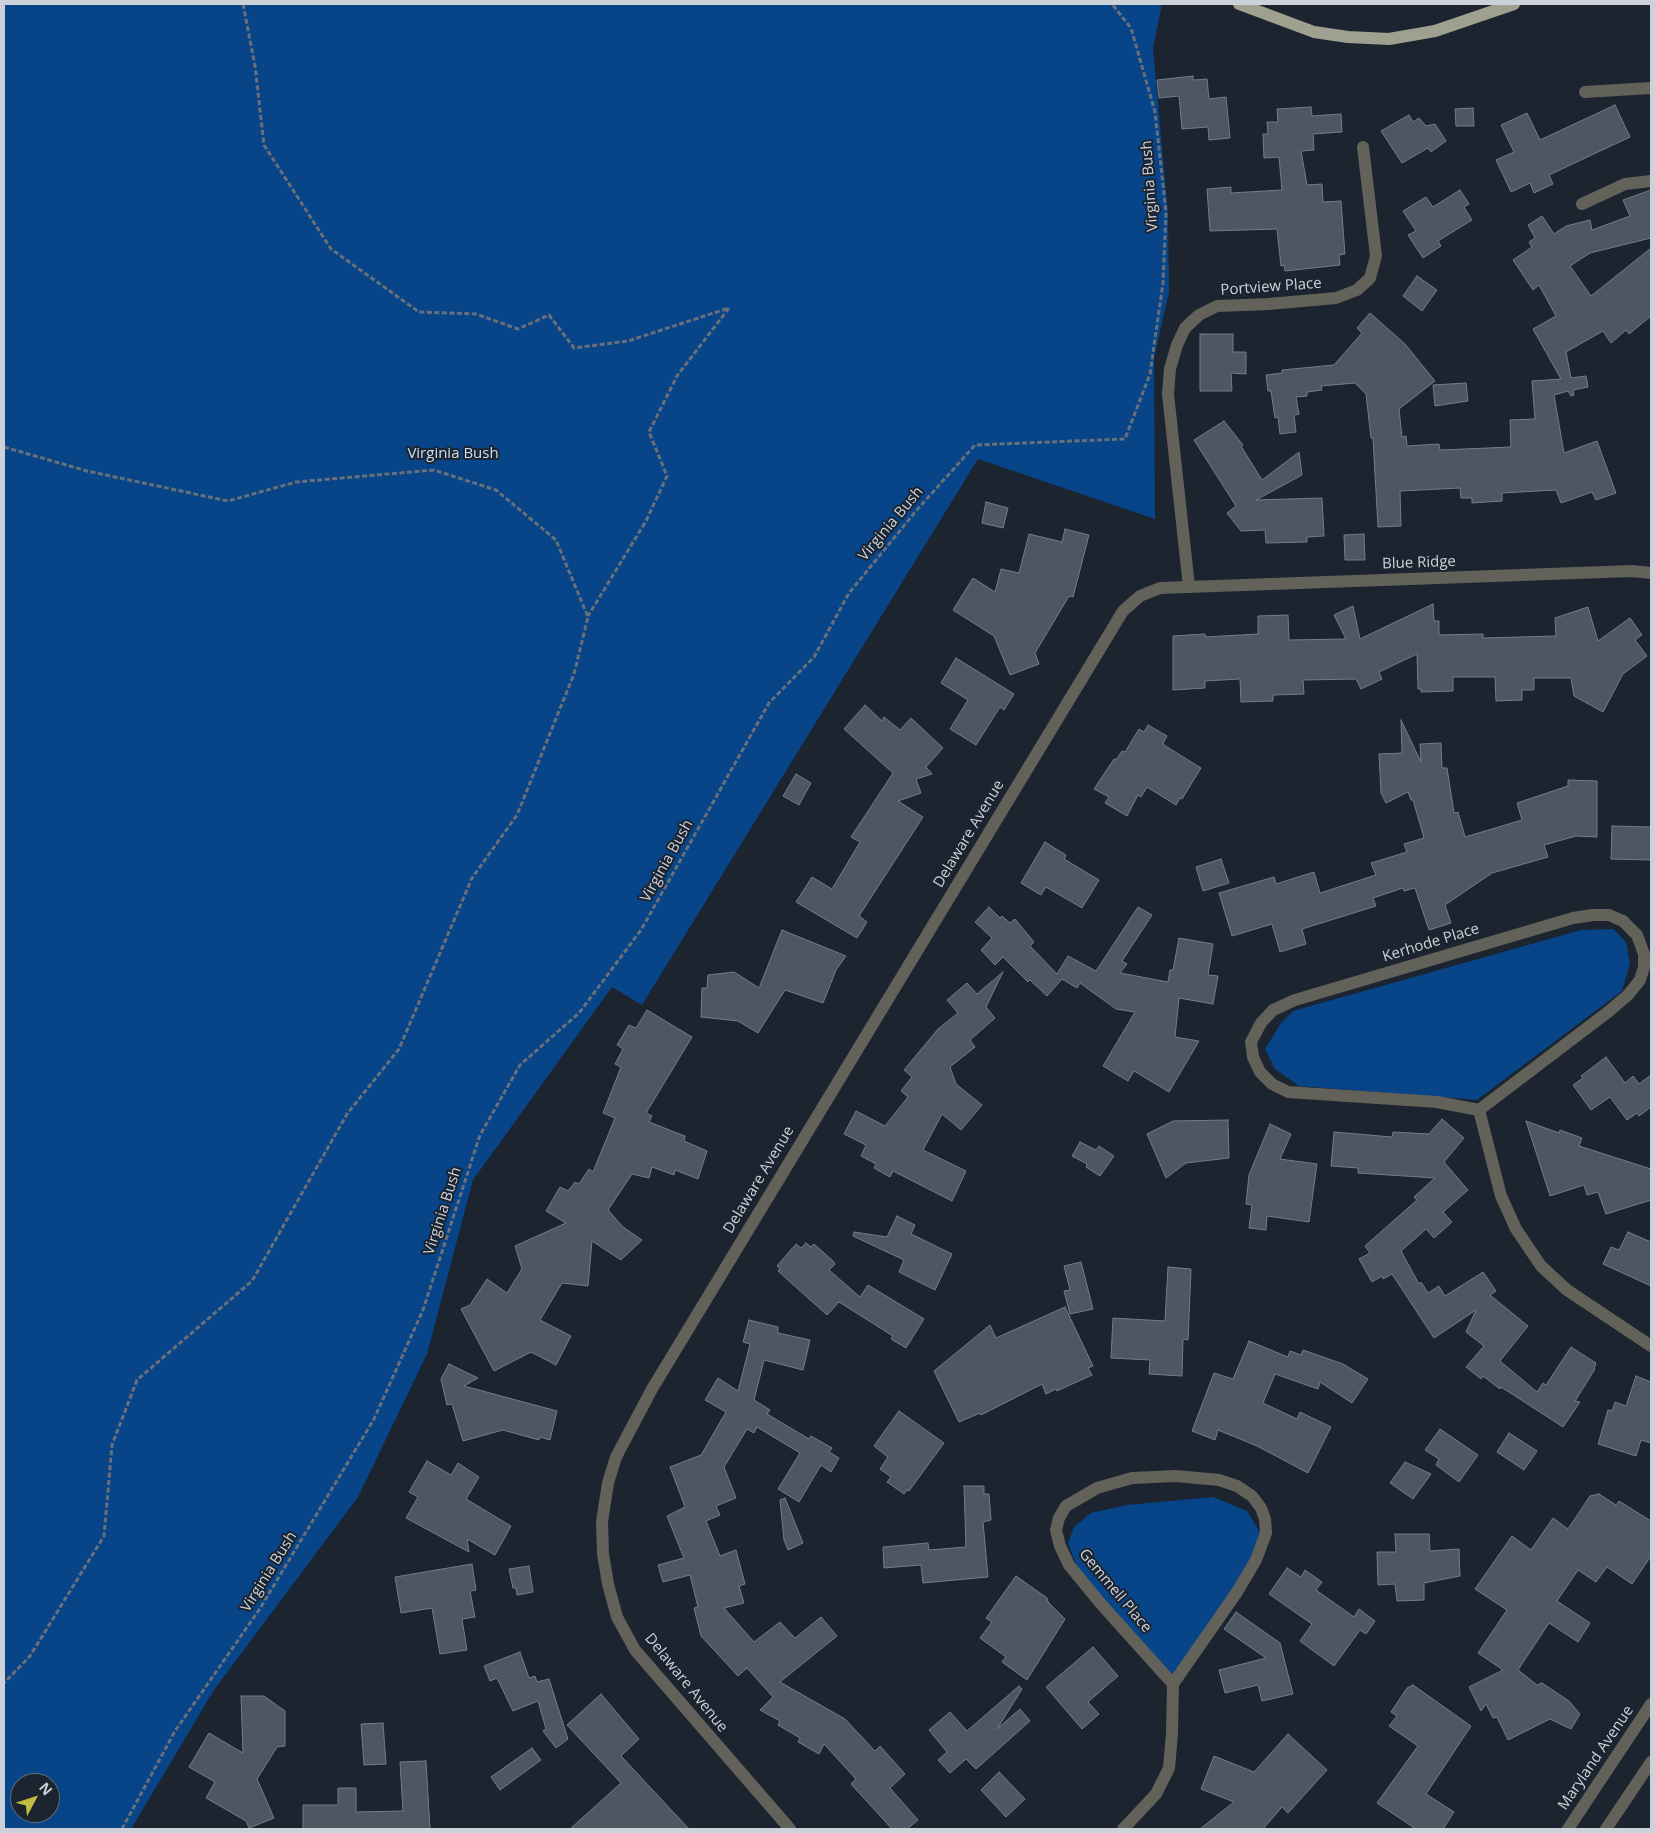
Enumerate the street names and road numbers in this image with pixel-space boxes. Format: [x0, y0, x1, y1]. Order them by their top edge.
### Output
street label: Virginia Bush [1138, 140, 1162, 232]
street label: Portview Place [1220, 274, 1322, 300]
street label: Virginia Bush [855, 483, 927, 565]
street label: Blue Ridge [1382, 553, 1456, 573]
street label: Delaware Avenue [930, 777, 1008, 891]
street label: Virginia Bush [637, 817, 697, 905]
street label: Kerhode Place [1380, 920, 1482, 966]
street label: Delaware Avenue [720, 1123, 798, 1237]
street label: Virginia Bush [420, 1165, 466, 1257]
street label: Virginia Bush [237, 1529, 301, 1615]
street label: Gemmell Place [1075, 1545, 1155, 1637]
street label: Delaware Avenue [641, 1630, 731, 1736]
street label: Maryland Avenue [1554, 1702, 1638, 1814]

